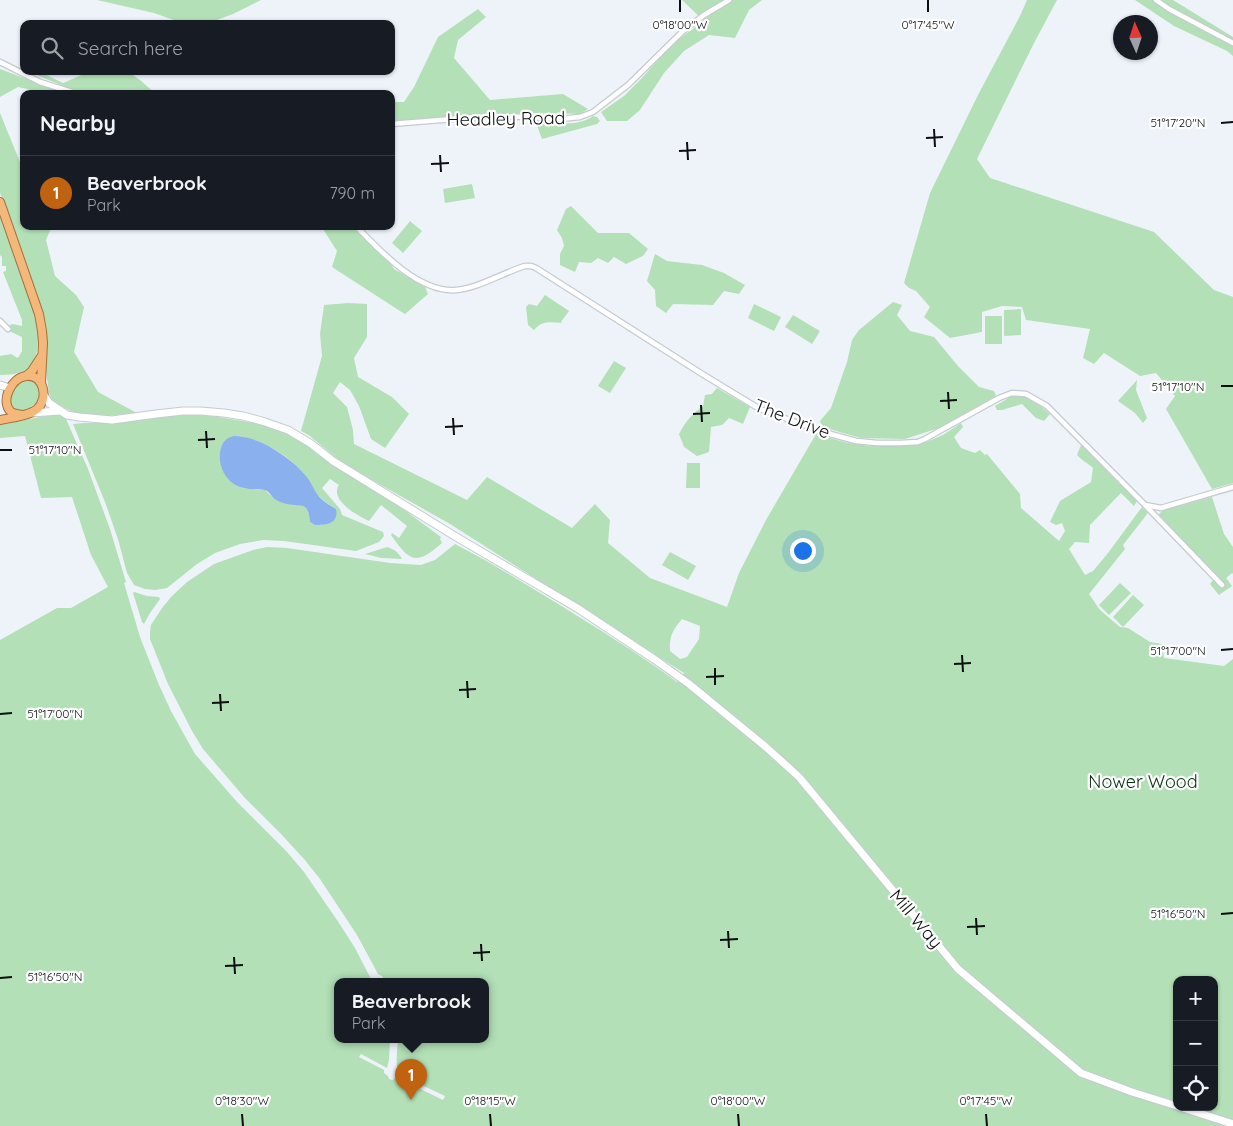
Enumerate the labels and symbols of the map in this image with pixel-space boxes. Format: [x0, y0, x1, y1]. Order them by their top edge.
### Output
north arrow [1113, 15, 1158, 60]
text: 0°18'00"W [653, 17, 708, 32]
text: 0°17'45"W [901, 17, 955, 32]
street label: Headley Road [446, 106, 566, 131]
text: 51°17'20"N [1151, 115, 1206, 130]
text: 51°17'10"N [1152, 379, 1204, 394]
street label: The Drive [751, 394, 833, 444]
text: 51°17'10"N [29, 442, 81, 457]
your location [790, 538, 816, 564]
text: 51°17'00"N [1150, 643, 1206, 658]
text: 51°17'00"N [27, 706, 83, 721]
park label: Nower Wood [1088, 770, 1198, 793]
street label: Mill Way [885, 884, 948, 953]
text: 51°16'50"N [1150, 906, 1206, 921]
text: 51°16'50"N [27, 969, 83, 984]
pin: 1 [395, 1059, 427, 1100]
text: 0°18'30"W [215, 1093, 269, 1108]
text: 0°18'15"W [464, 1093, 516, 1108]
text: 0°18'00"W [711, 1093, 766, 1108]
text: 0°17'45"W [959, 1093, 1013, 1108]

